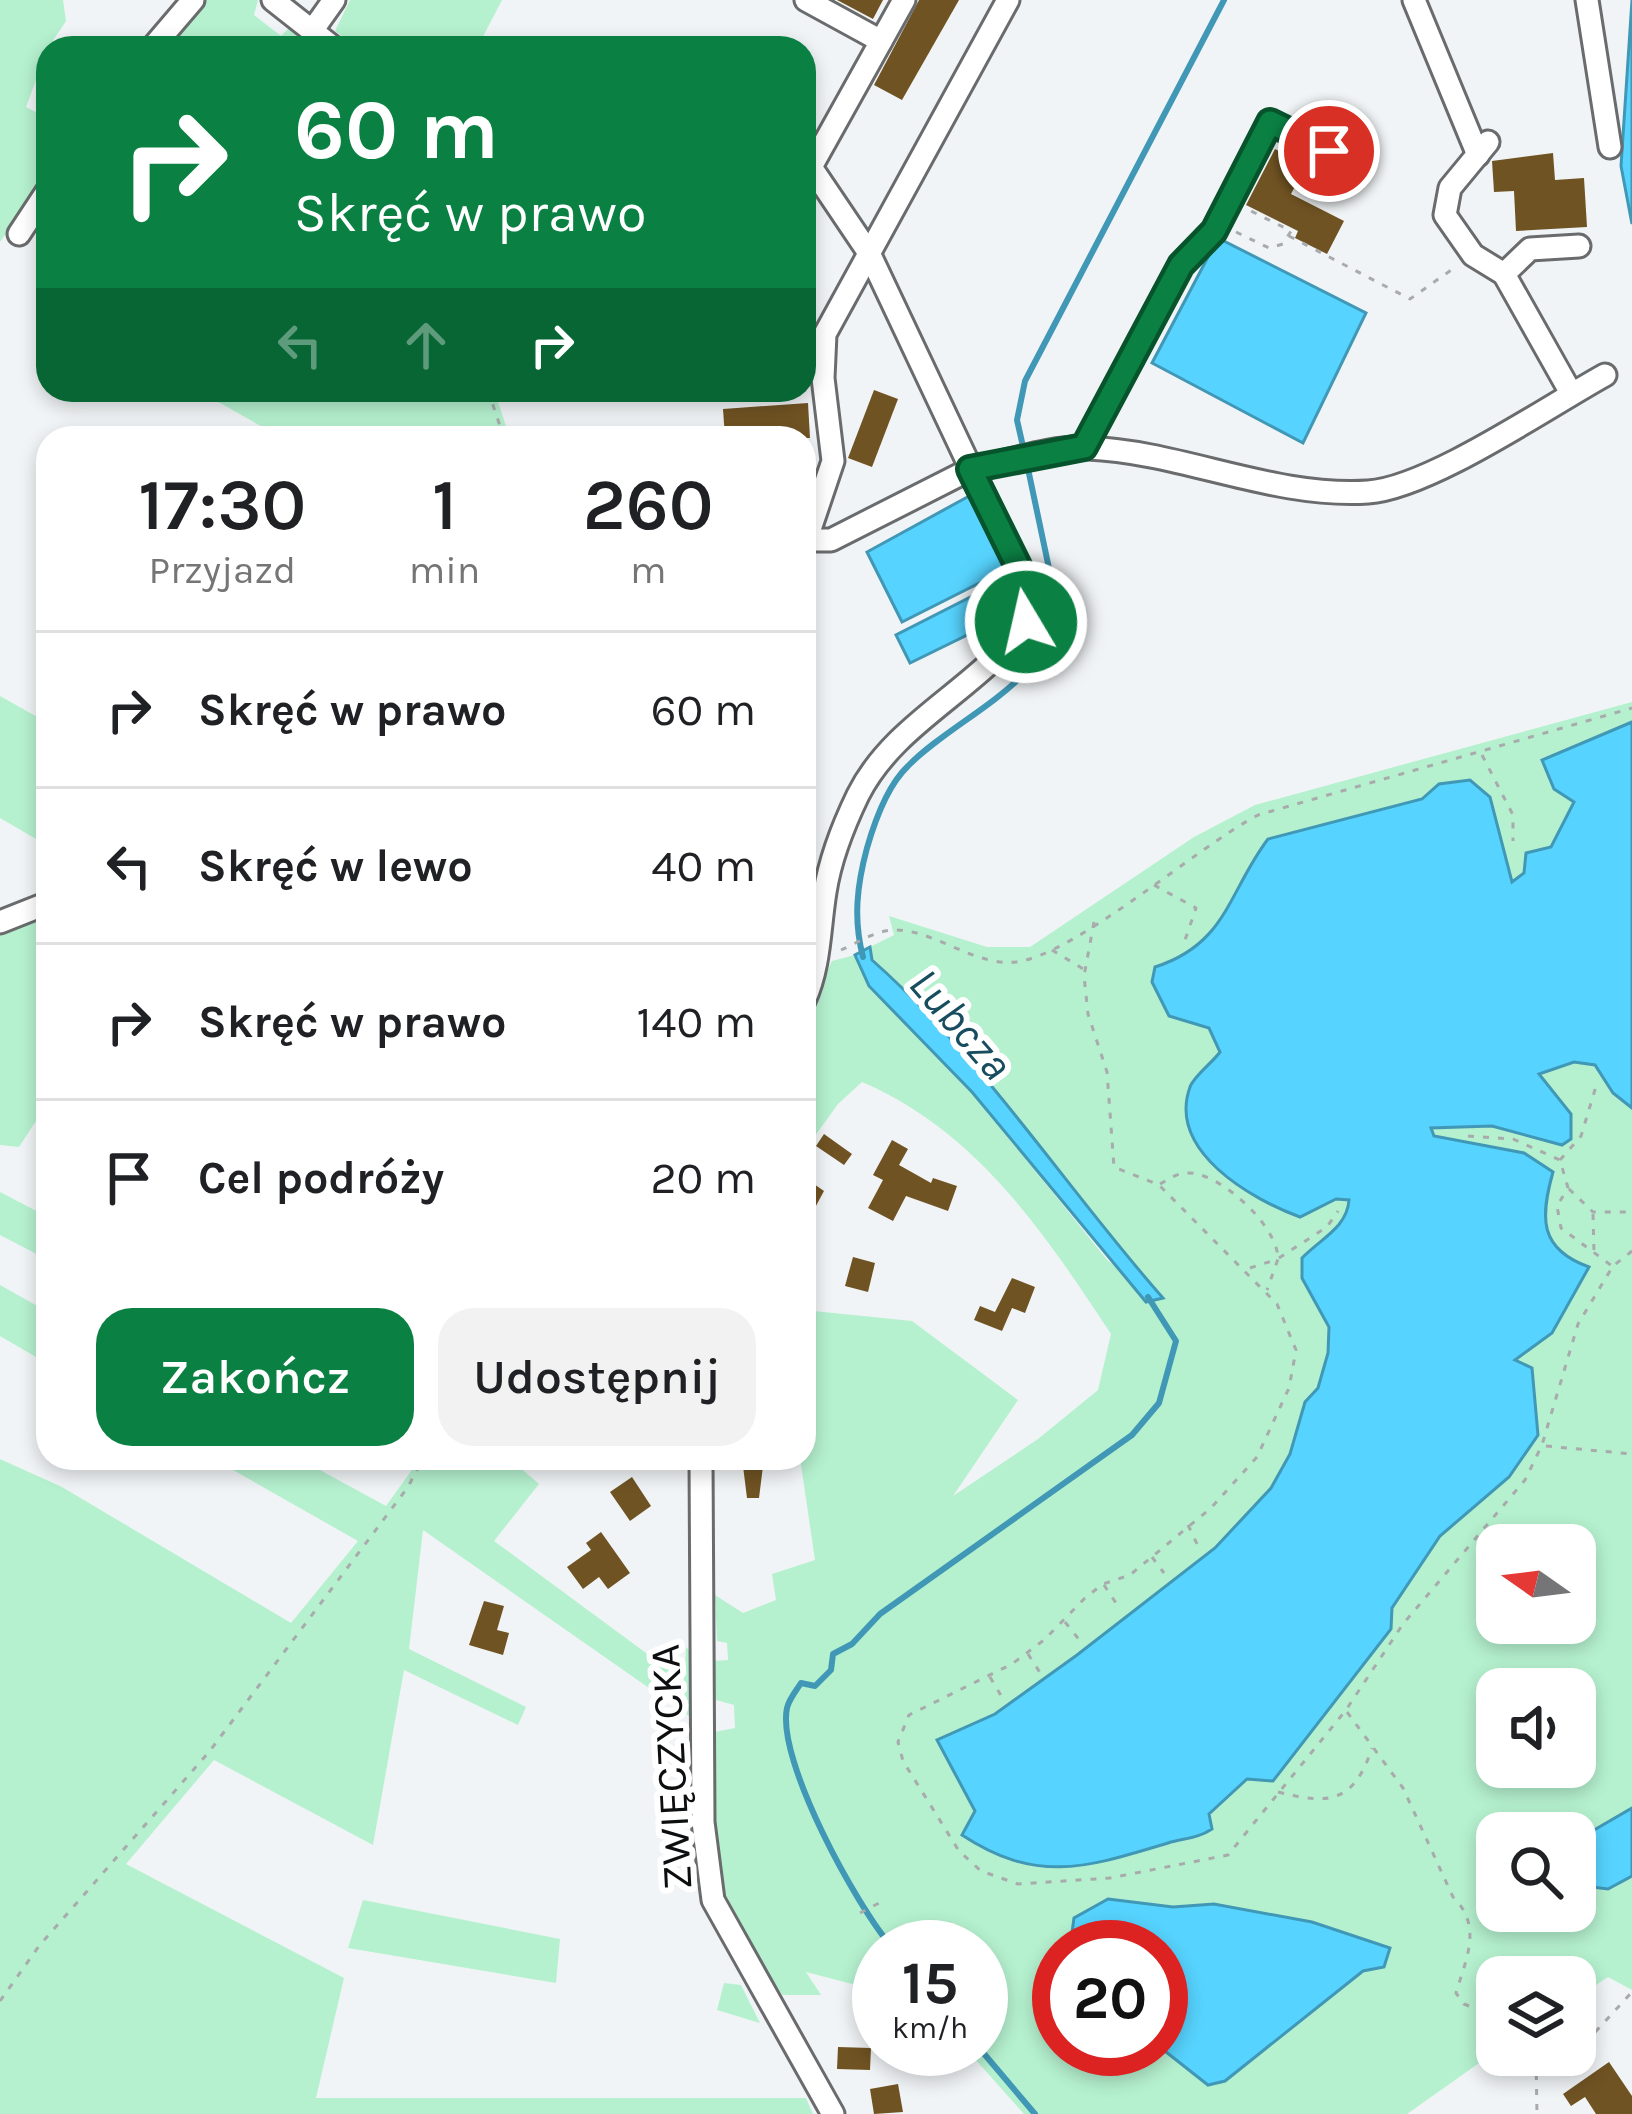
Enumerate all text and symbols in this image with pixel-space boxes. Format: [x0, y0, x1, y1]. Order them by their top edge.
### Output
text: 60 m [294, 81, 499, 179]
icon: right [96, 84, 252, 240]
pin [1278, 100, 1380, 202]
icon: arrive [1296, 118, 1362, 184]
text: Skręć w prawo [294, 181, 646, 245]
icon: left [267, 312, 333, 378]
icon: ahead [393, 312, 459, 378]
icon: right [519, 312, 585, 378]
text: 17:30 [138, 463, 306, 547]
text: 1 [432, 463, 457, 547]
text: 260 [583, 463, 714, 547]
text: Przyjazd [149, 547, 296, 593]
text: min [409, 547, 480, 593]
text: m [630, 547, 666, 593]
position arrow [963, 559, 1089, 685]
icon: right [96, 677, 162, 743]
text: Skręć w prawo [198, 684, 507, 736]
text: 60 m [651, 684, 756, 736]
icon: left [96, 833, 162, 899]
text: Skręć w lewo [198, 840, 473, 892]
text: 40 m [651, 840, 756, 892]
water label: Lubcza [899, 958, 1023, 1090]
icon: right [96, 989, 162, 1055]
text: Skręć w prawo [198, 996, 507, 1048]
text: 140 m [637, 996, 756, 1048]
icon: arrive [96, 1145, 162, 1211]
text: Cel podróży [198, 1152, 444, 1204]
text: 20 m [650, 1152, 756, 1204]
button: Zakończ [96, 1308, 414, 1446]
button: Udostępnij [438, 1308, 756, 1446]
north arrow [1476, 1524, 1596, 1644]
map controls [1476, 1524, 1596, 2076]
street label: ZWIĘCZYCKA [640, 1643, 702, 1891]
button: sound [1476, 1668, 1596, 1788]
button: search [1476, 1812, 1596, 1932]
speed limit sign: 20 [1032, 1920, 1188, 2076]
text: 15 [902, 1948, 958, 2018]
button: layers [1476, 1956, 1596, 2076]
text: km/h [892, 2010, 968, 2046]

